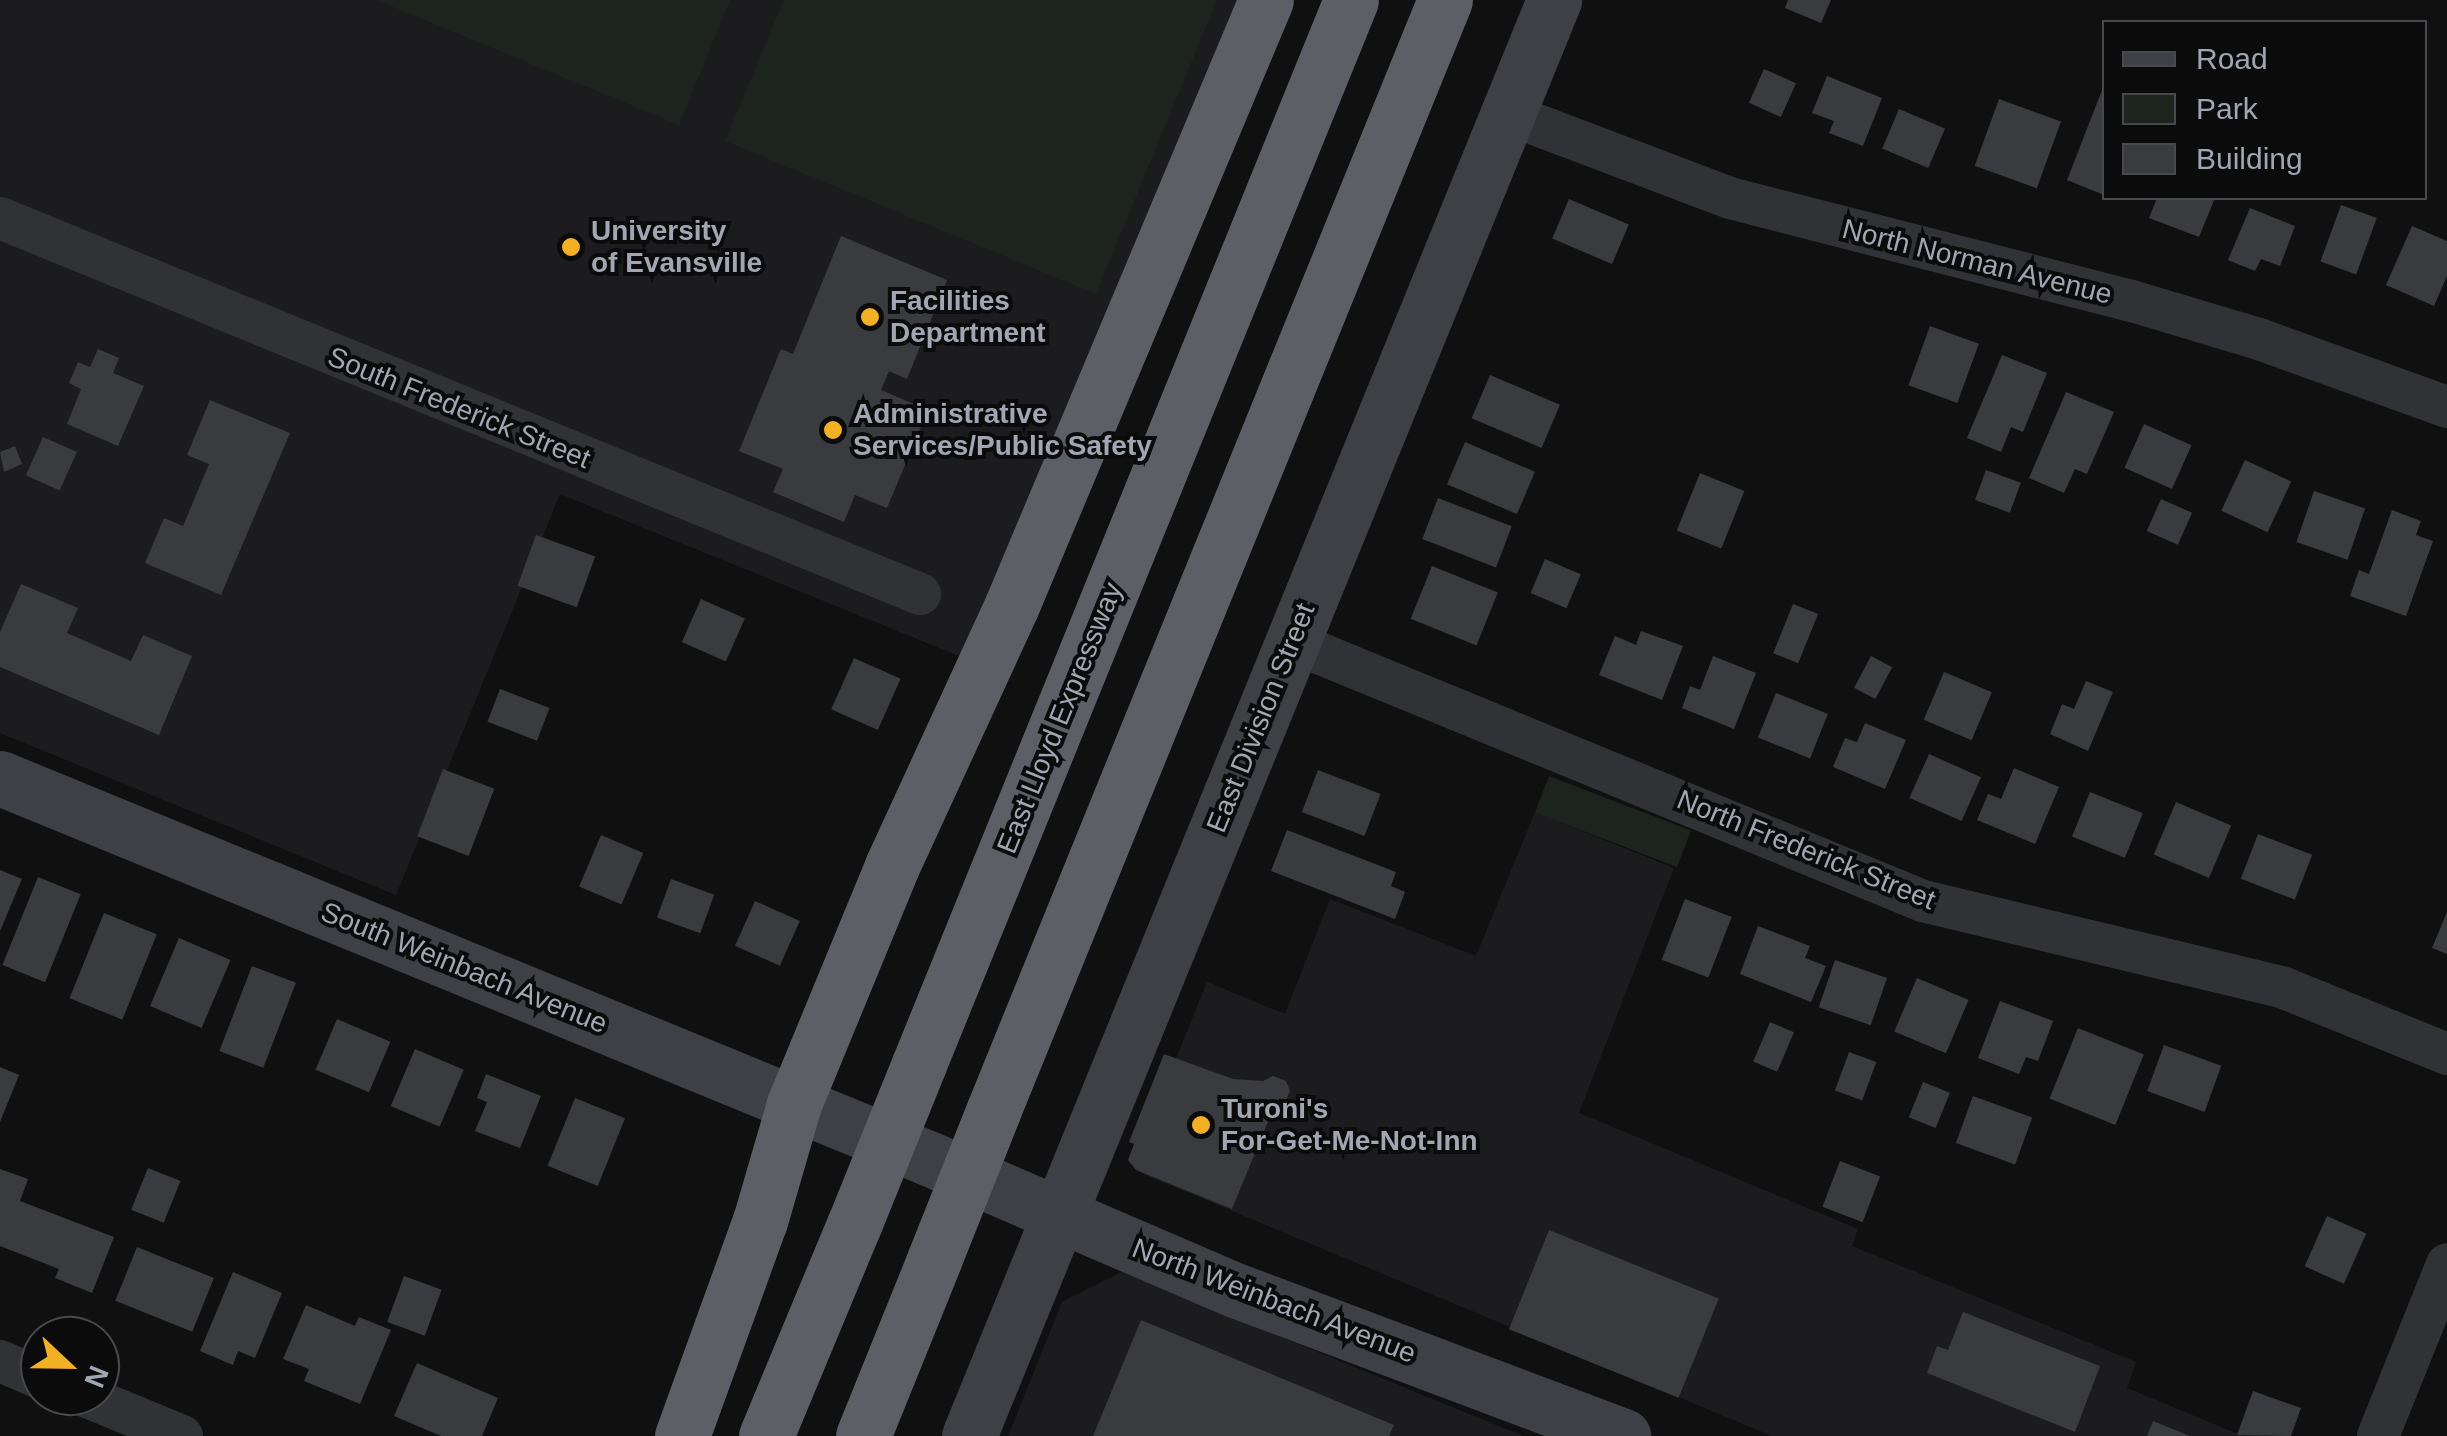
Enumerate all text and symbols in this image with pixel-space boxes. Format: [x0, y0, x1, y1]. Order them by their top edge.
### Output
legend [2102, 20, 2427, 200]
text: Road [2196, 42, 2268, 75]
text: Park [2196, 92, 2258, 125]
text: Building [2196, 142, 2303, 175]
street label: North Norman Avenue [1838, 212, 2116, 312]
place label: University of Evansville [591, 214, 762, 280]
marker: University of Evansville [560, 236, 582, 258]
place label: Facilities Department [890, 284, 1046, 350]
marker: Facilities Department [859, 306, 881, 328]
street label: South Frederick Street [323, 340, 595, 476]
place label: Administrative Services/Public Safety [853, 397, 1152, 463]
marker: Administrative Services/Public Safety [822, 419, 844, 441]
street label: East Lloyd Expressway [990, 578, 1130, 858]
street label: East Division Street [1200, 598, 1322, 838]
street label: North Frederick Street [1672, 783, 1940, 917]
street label: South Weinbach Avenue [315, 895, 613, 1041]
place label: Turoni's For-Get-Me-Not-Inn [1221, 1092, 1478, 1158]
marker: Turoni's For-Get-Me-Not-Inn [1190, 1114, 1212, 1136]
street label: North Weinbach Avenue [1127, 1231, 1421, 1371]
north arrow [20, 1316, 120, 1416]
text: N [78, 1361, 115, 1392]

